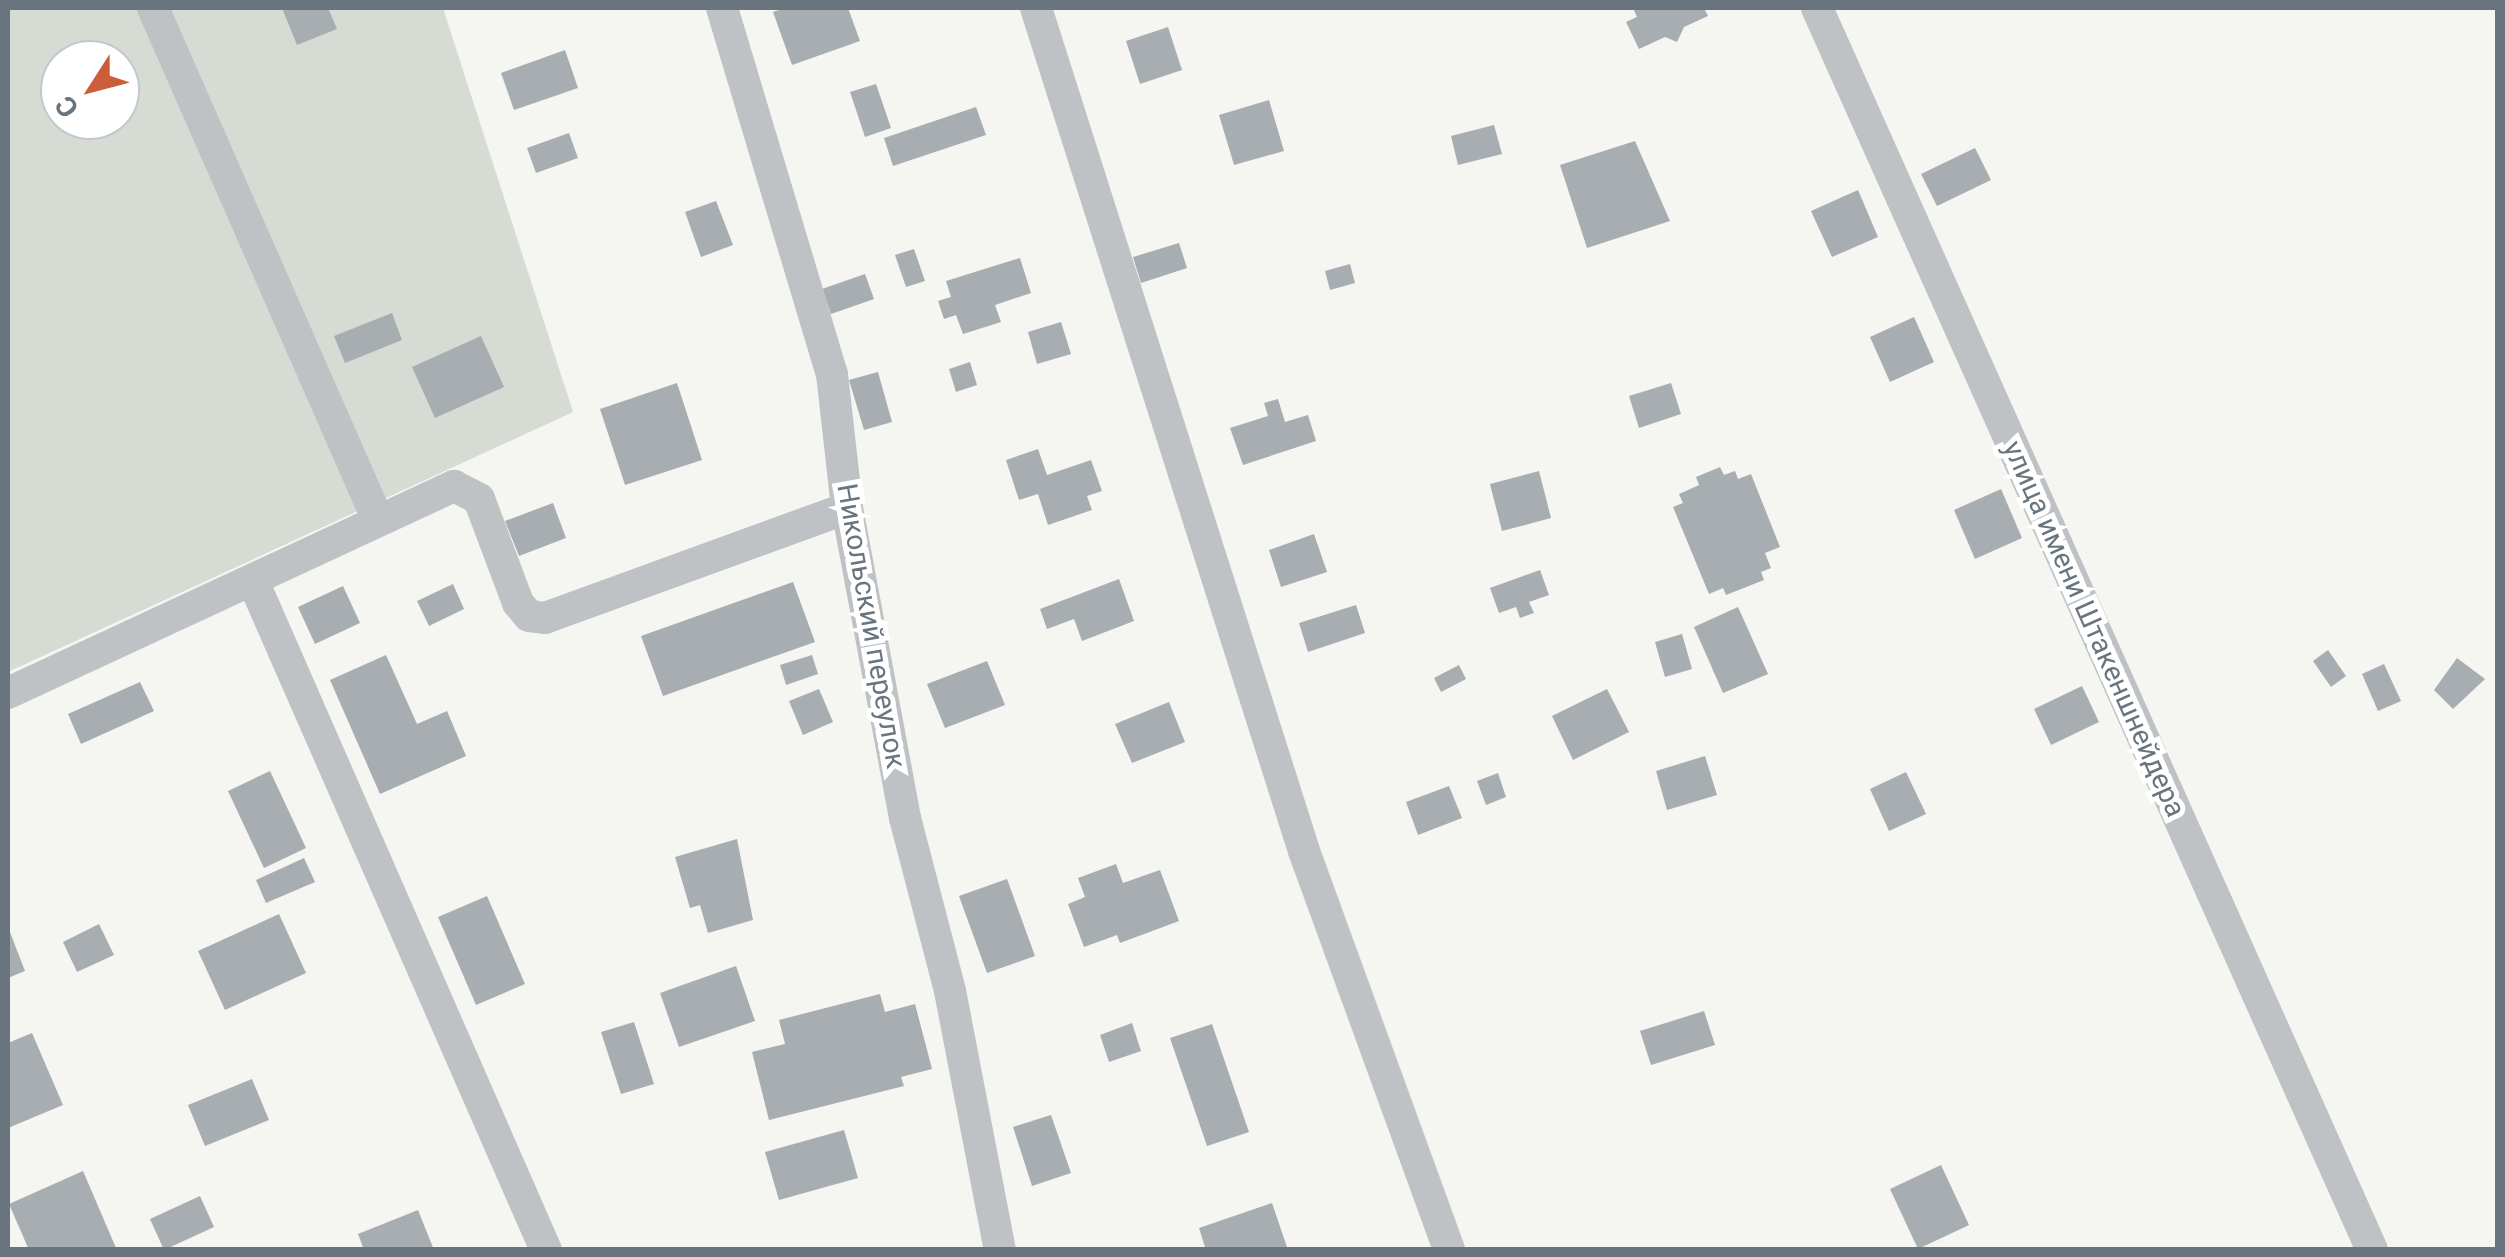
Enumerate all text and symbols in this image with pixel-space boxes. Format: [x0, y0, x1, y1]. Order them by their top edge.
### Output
north arrow [40, 40, 140, 140]
text: С [48, 90, 86, 124]
street label: улица имени Штакеншнейдера [1996, 436, 2192, 822]
street label: Никольский переулок [829, 481, 913, 771]

